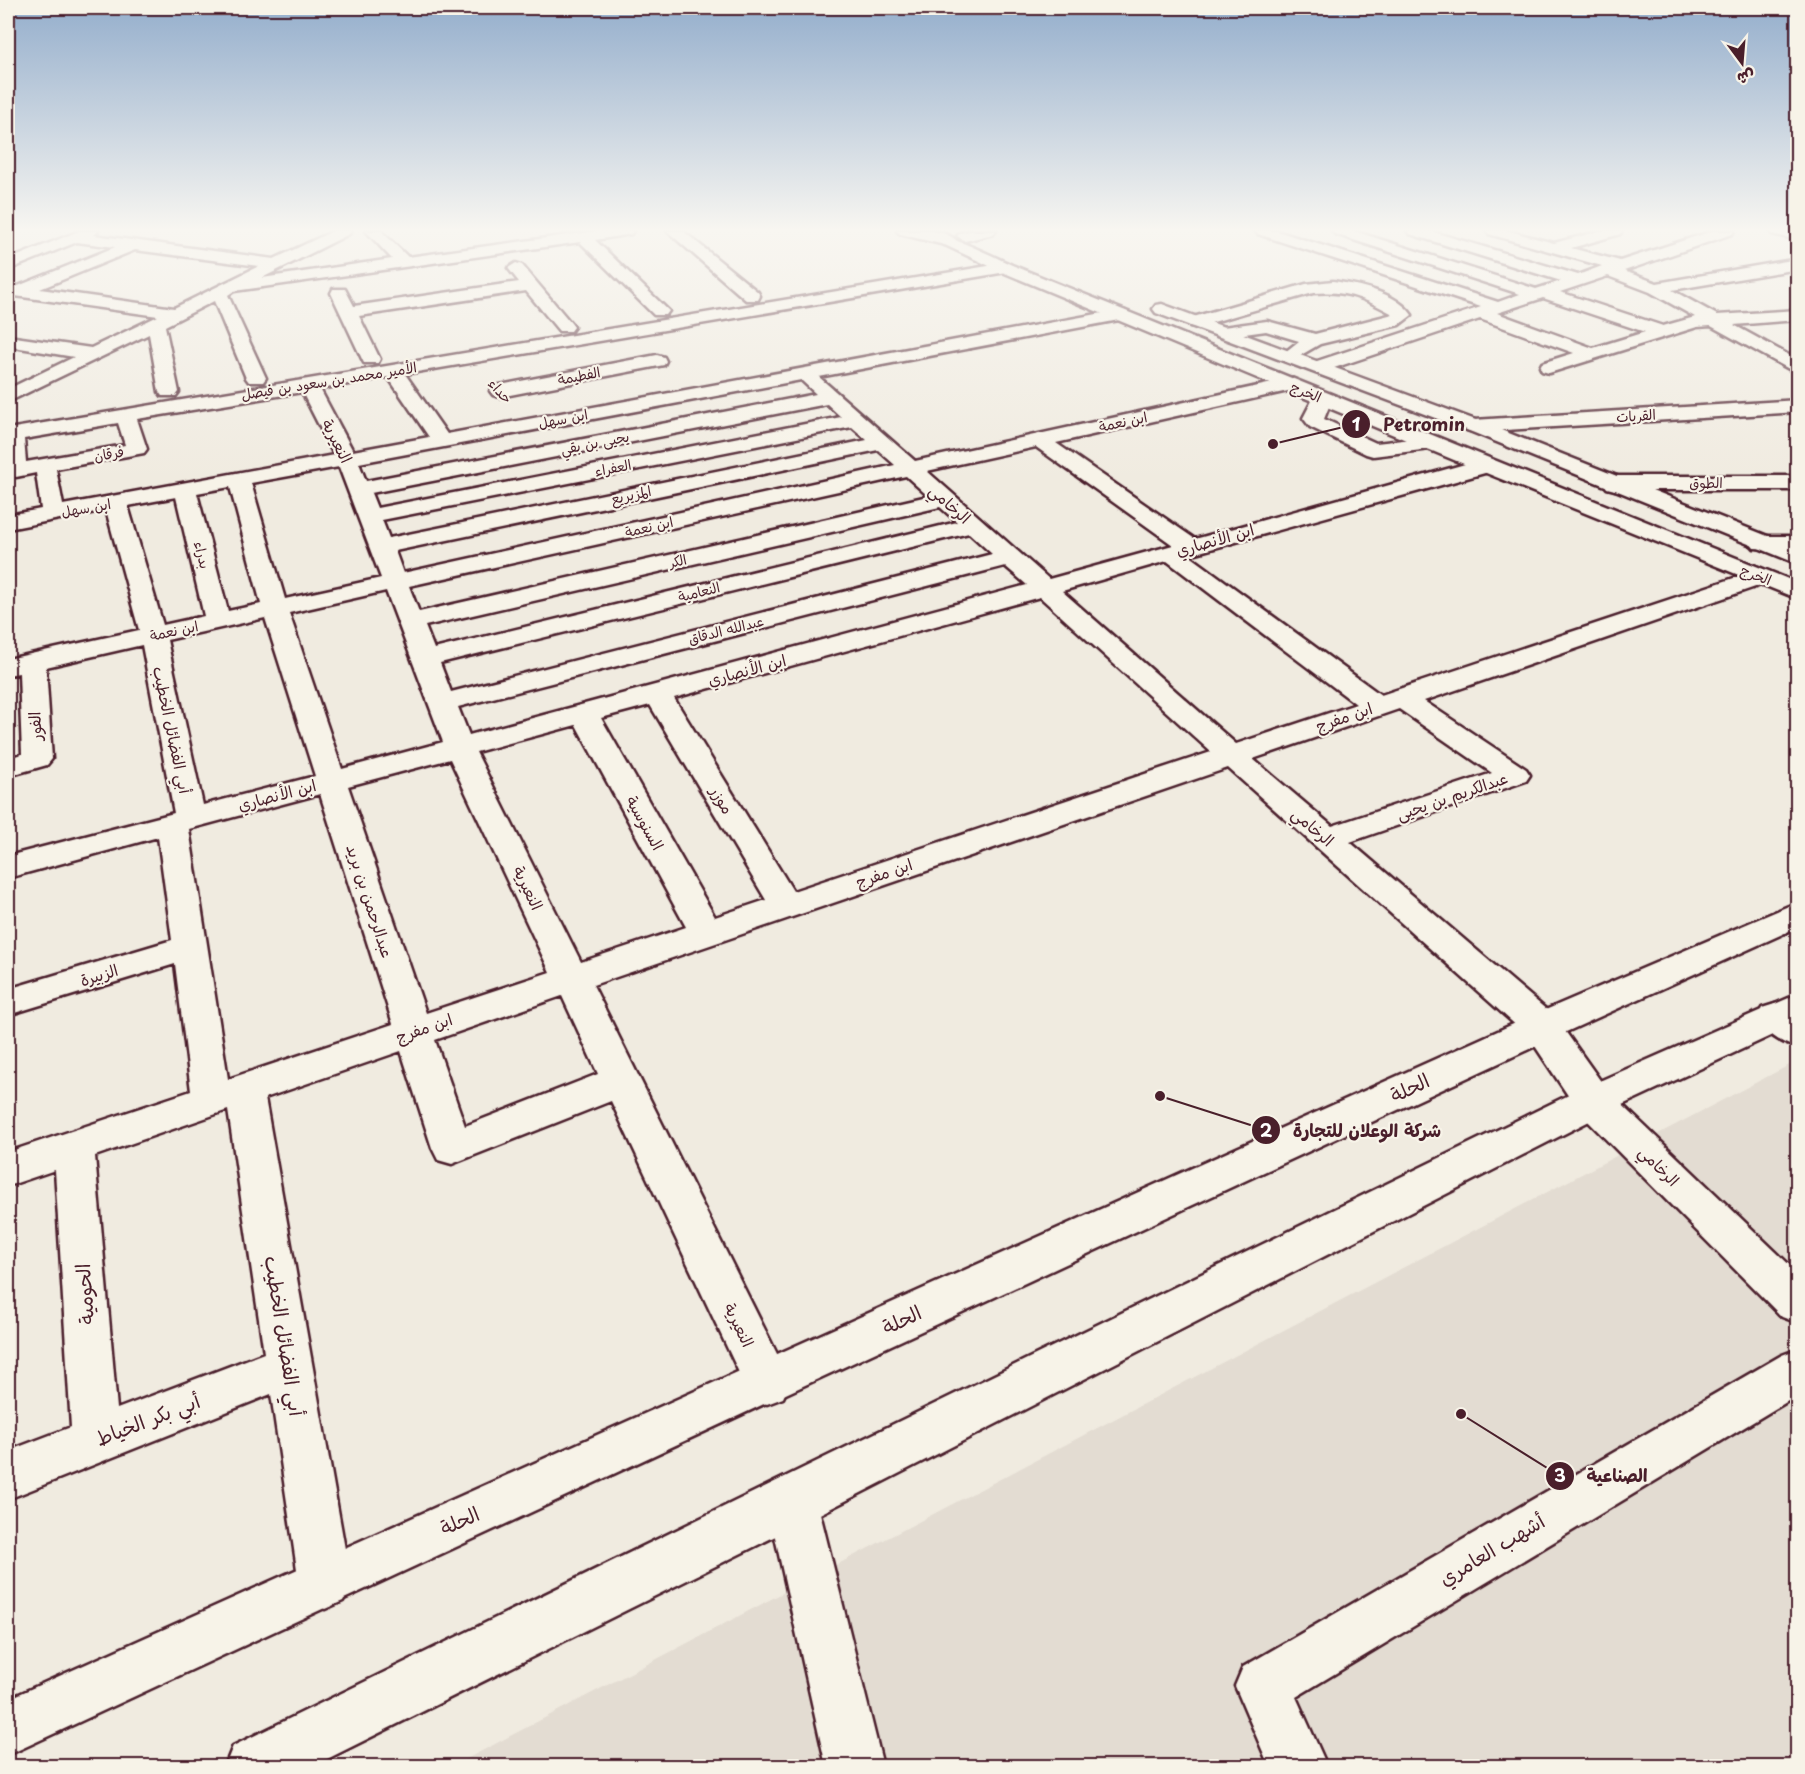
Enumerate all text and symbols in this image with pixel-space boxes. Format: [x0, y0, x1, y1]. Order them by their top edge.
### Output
north arrow [1712, 33, 1772, 93]
text: ش [1735, 64, 1758, 92]
street label: الأمير محمد بن سعود بن فيصل [240, 356, 418, 405]
street label: الفطيمة [556, 361, 602, 390]
street label: حداء [484, 374, 517, 408]
street label: الخرج [1288, 376, 1325, 407]
street label: ابن سهل [536, 403, 589, 434]
street label: القريات [1615, 404, 1656, 427]
street label: ابن نعمة [1097, 406, 1149, 437]
callout: Petromin [1341, 406, 1477, 442]
text: 1 [1352, 410, 1361, 437]
text: Petromin [1383, 410, 1465, 437]
street label: النعيرية [317, 414, 359, 467]
street label: يحيى بن بقي [559, 426, 632, 462]
street label: فرقان [92, 441, 126, 466]
street label: العفراء [593, 454, 633, 481]
street label: الطوق [1689, 472, 1723, 493]
street label: الرخامي [922, 478, 977, 532]
street label: المزيريع [609, 480, 653, 510]
street label: ابن سهل [59, 493, 112, 522]
street label: ابن نعمة [623, 511, 675, 542]
street label: ابن الأنصاري [1173, 516, 1257, 563]
street label: بدراء [189, 539, 216, 571]
street label: الكر [666, 548, 689, 573]
street label: الخرج [1738, 559, 1775, 590]
street label: النعامية [676, 576, 722, 607]
street label: عبدالله الدقاق [686, 610, 766, 649]
street label: ابن نعمة [148, 615, 200, 646]
street label: ابن الأنصاري [705, 647, 789, 692]
street label: أبي الفضائل الخطيب [144, 664, 198, 797]
street label: ابن مفرج [1312, 695, 1375, 737]
street label: الفور [21, 711, 47, 743]
street label: عبدالكريم بن يحيى [1393, 765, 1511, 827]
street label: ابن الأنصاري [235, 772, 319, 817]
street label: موزر [704, 779, 741, 818]
street label: السنوسية [621, 791, 671, 854]
street label: الرخامي [1285, 801, 1340, 854]
street label: عبدالرحمن بن بريد [341, 841, 401, 961]
street label: ابن مفرج [852, 851, 915, 893]
street label: النعيرية [508, 861, 550, 914]
street label: الزبيرة [77, 957, 121, 991]
street label: ابن مفرج [392, 1006, 455, 1048]
street label: الحلة [1385, 1065, 1434, 1109]
callout: شركة الوعلان للتجارة [1251, 1112, 1453, 1148]
text: 2 [1260, 1116, 1273, 1143]
text: شركة الوعلان للتجارة [1293, 1116, 1441, 1143]
street label: الرخامي [1631, 1139, 1686, 1194]
street label: أبي الفضائل الخطيب [254, 1253, 312, 1419]
street label: الحومية [67, 1263, 101, 1326]
street label: الحلة [877, 1297, 926, 1341]
street label: النعيرية [719, 1298, 761, 1351]
street label: أبي بكر الخياط [91, 1385, 206, 1456]
callout: الصناعية [1545, 1458, 1660, 1494]
text: 3 [1554, 1461, 1566, 1488]
text: الصناعية [1586, 1461, 1648, 1488]
street label: الحلة [435, 1498, 484, 1542]
street label: أشهب العامري [1433, 1506, 1551, 1594]

